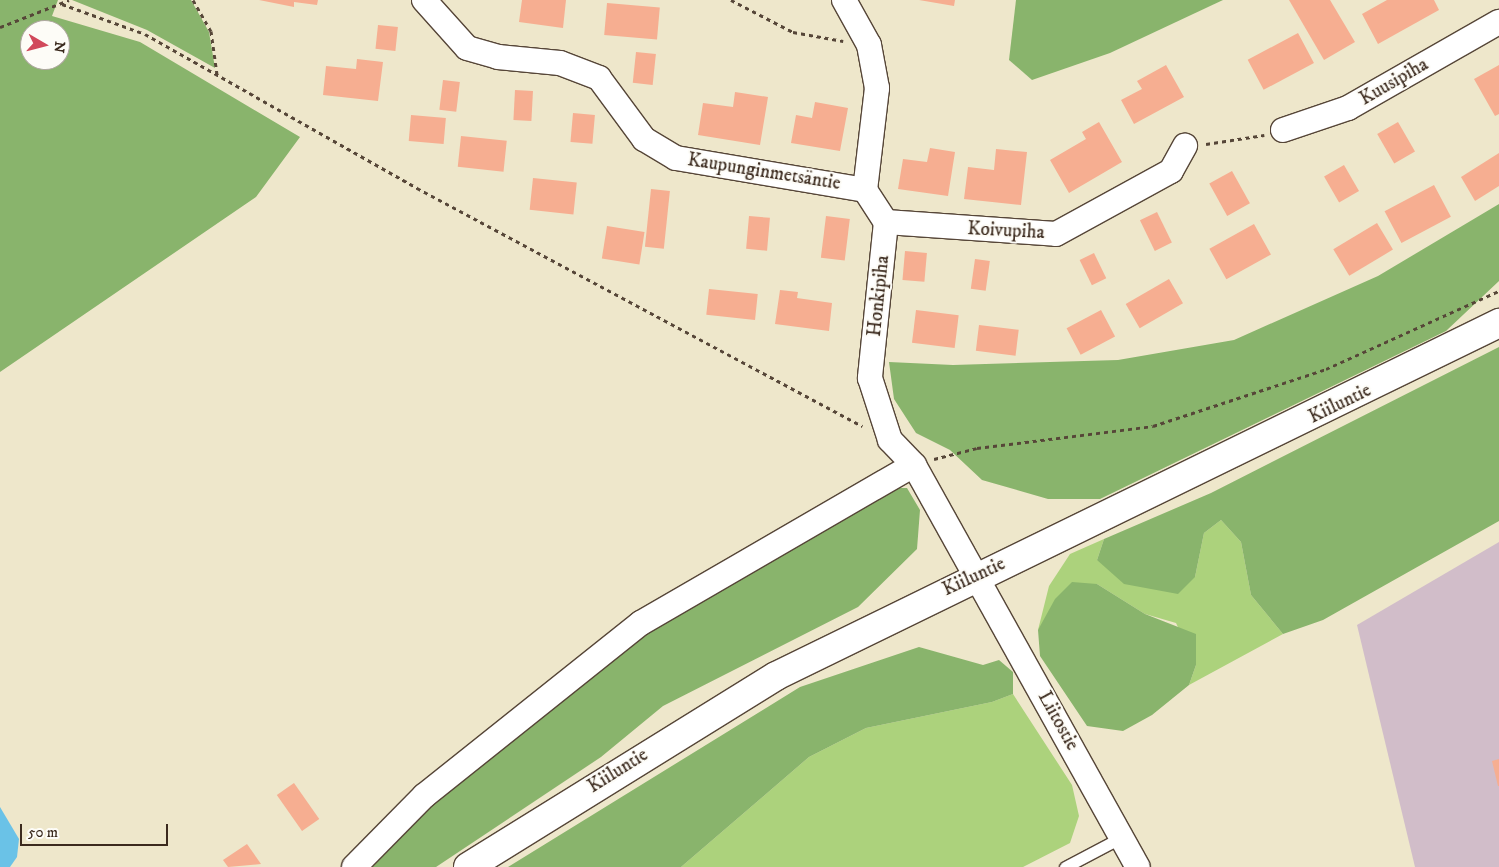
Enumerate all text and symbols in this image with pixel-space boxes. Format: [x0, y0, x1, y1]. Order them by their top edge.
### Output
north arrow [20, 20, 70, 70]
text: N [49, 40, 69, 54]
street label: Kuusipiha [1356, 53, 1432, 111]
street label: Kaupunginmetsäntie [686, 149, 842, 195]
street label: Koivupiha [967, 218, 1045, 244]
street label: Honkipiha [863, 254, 895, 338]
street label: Kiiluntie [1305, 379, 1375, 429]
street label: Kiiluntie [939, 553, 1009, 601]
street label: Liitostie [1033, 688, 1083, 754]
street label: Kiiluntie [584, 744, 652, 798]
scale bar [22, 814, 170, 846]
text: 50 m [28, 823, 58, 842]

